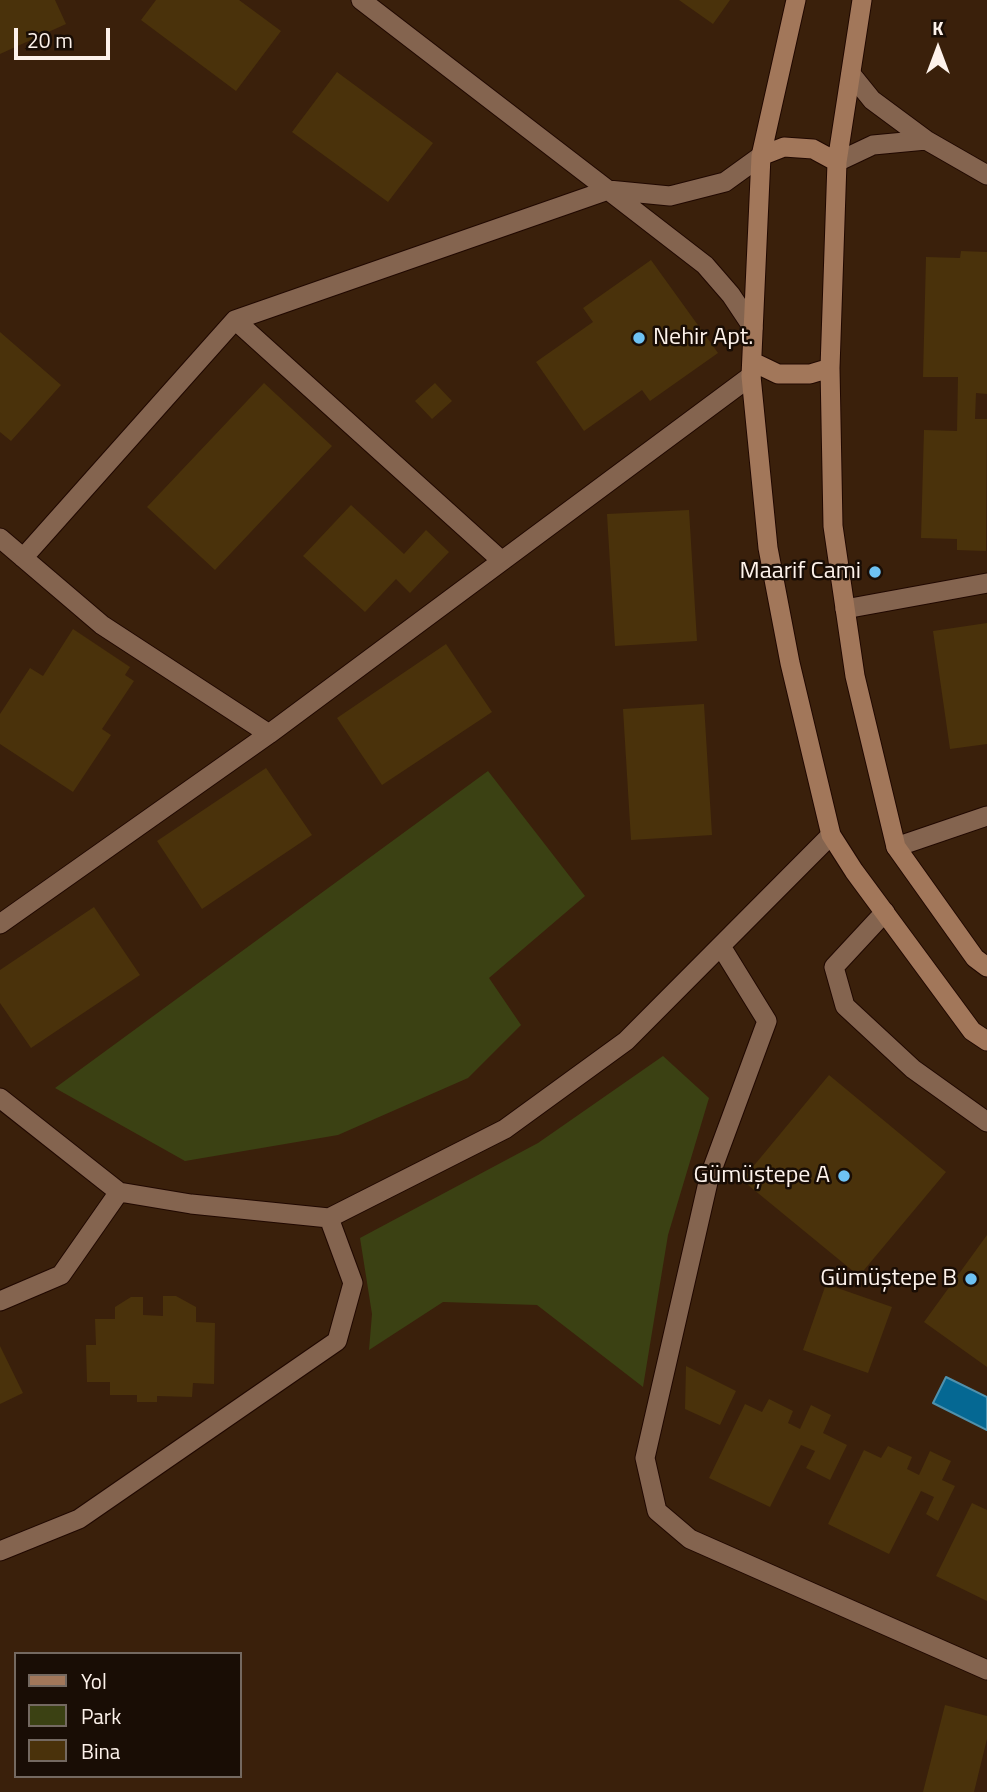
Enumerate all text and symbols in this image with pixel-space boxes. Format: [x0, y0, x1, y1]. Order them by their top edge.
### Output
text: K [932, 13, 944, 42]
scale bar [18, 14, 114, 58]
north arrow [903, 14, 973, 84]
text: 20 m [27, 24, 73, 56]
place label: Nehir Apt. [653, 324, 753, 352]
marker: Nehir Apt. [631, 330, 647, 346]
place label: Maarif Cami [740, 558, 861, 586]
marker: Maarif Cami [867, 564, 883, 580]
place label: Gümüştepe A [694, 1162, 830, 1190]
marker: Gümüştepe A [836, 1168, 852, 1184]
place label: Gümüştepe B [820, 1265, 957, 1293]
marker: Gümüştepe B [963, 1271, 979, 1287]
legend [14, 1652, 242, 1778]
text: Yol [81, 1665, 107, 1697]
text: Park [81, 1700, 121, 1732]
text: Bina [81, 1735, 120, 1767]

